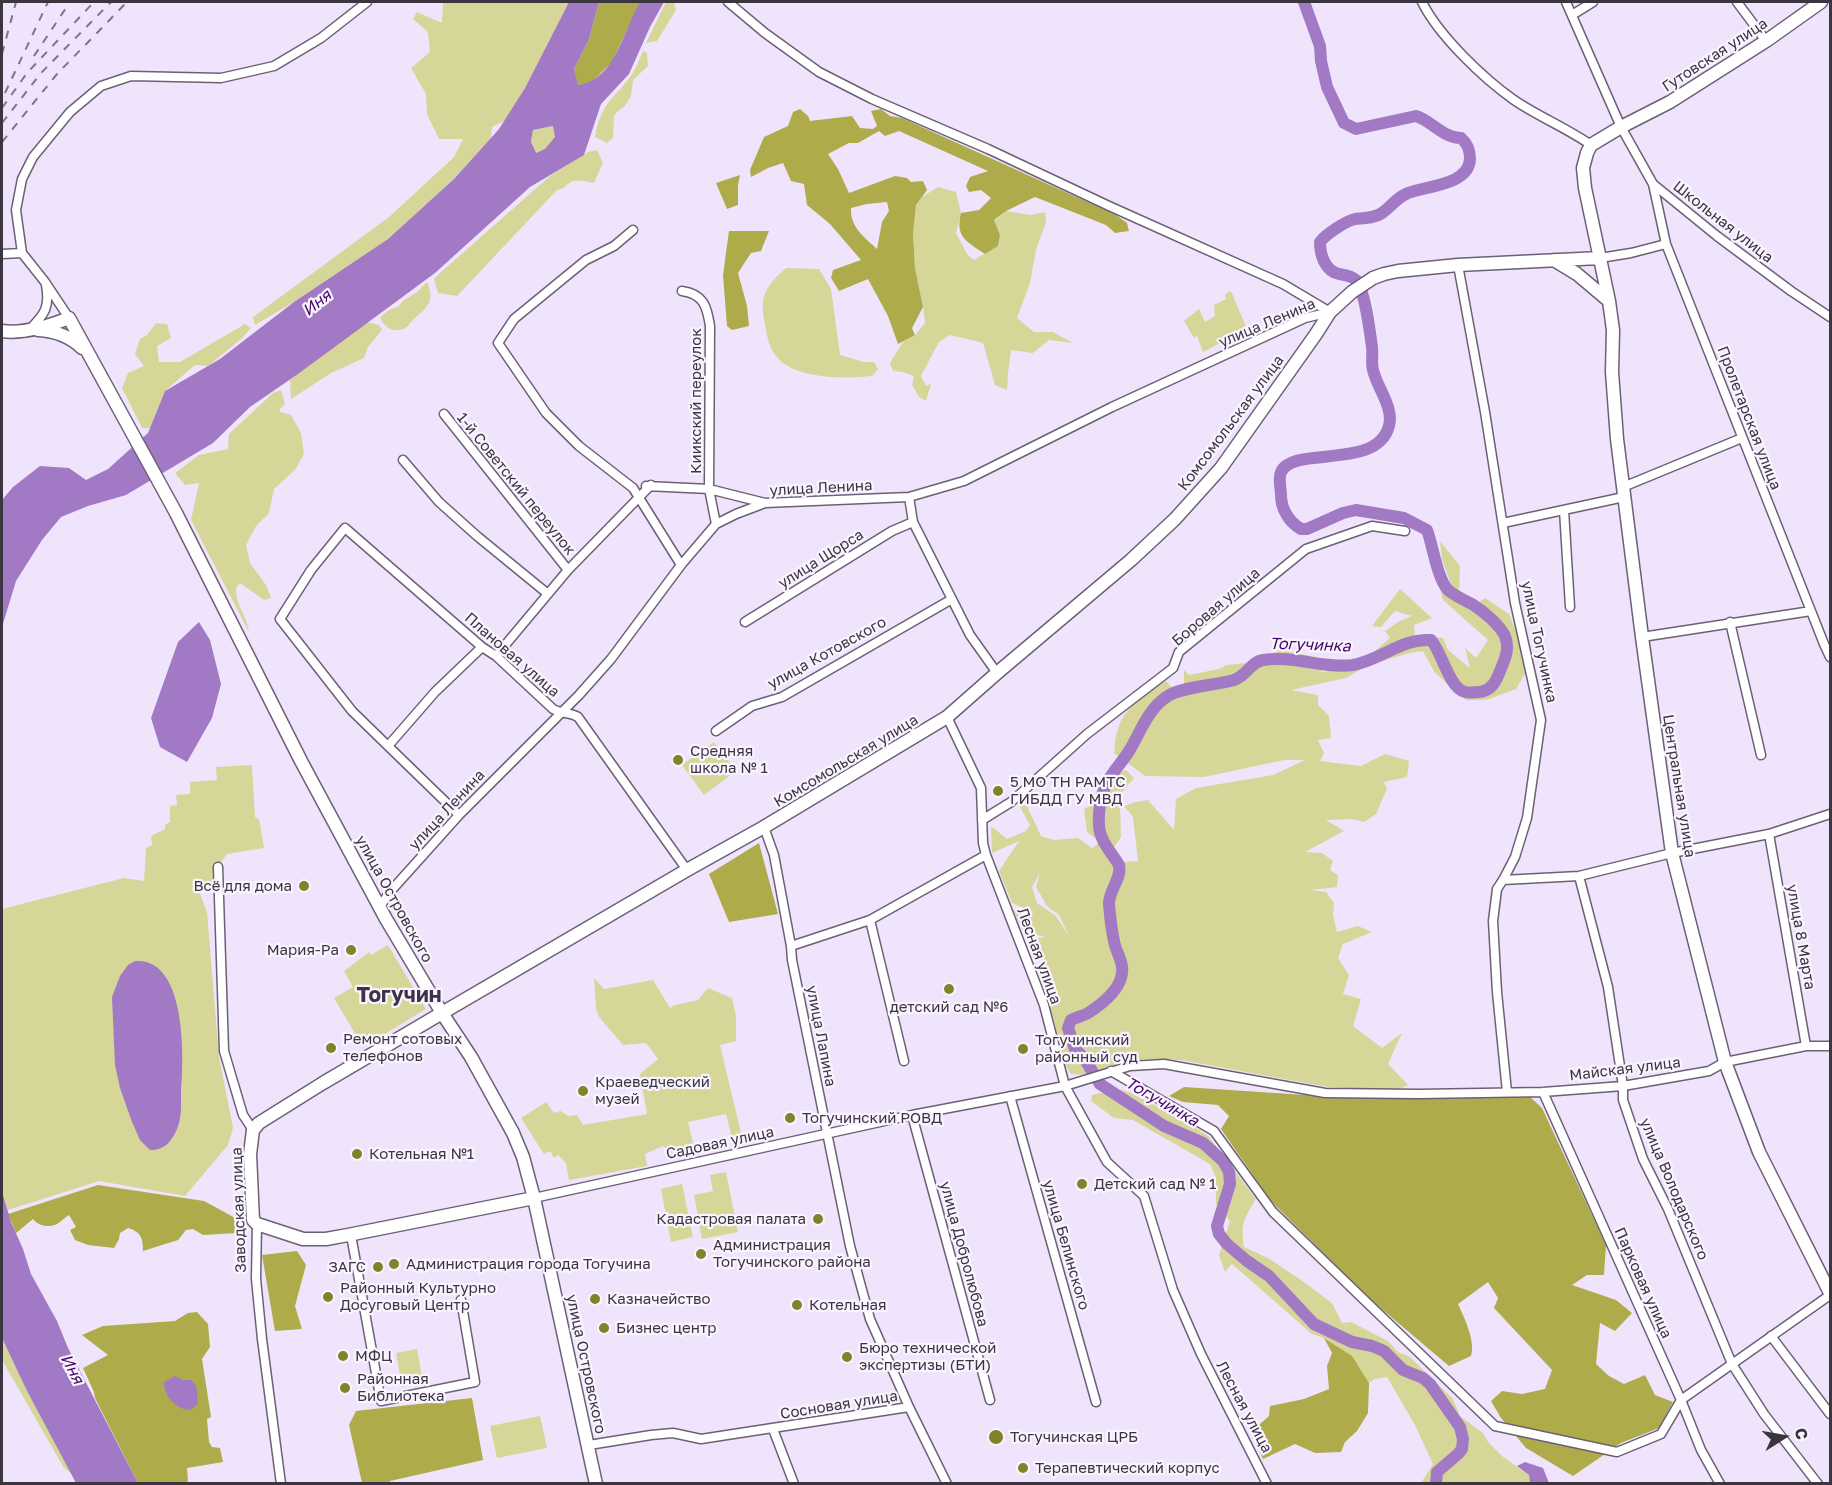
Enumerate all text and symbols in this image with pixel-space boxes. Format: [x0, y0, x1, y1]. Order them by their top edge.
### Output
street label: Гутовская улица [1659, 14, 1771, 96]
street label: Школьная улица [1669, 177, 1777, 267]
water label: Иня [299, 286, 335, 320]
street label: улица Ленина [1216, 295, 1318, 351]
street label: Киикский переулок [687, 328, 705, 474]
street label: Пролетарская улица [1713, 343, 1785, 493]
street label: Комсомольская улица [1174, 352, 1288, 494]
street label: 1-й Советский переулок [453, 409, 579, 559]
street label: улица Ленина [769, 476, 873, 500]
street label: улица Щорса [775, 526, 867, 592]
street label: Боровая улица [1168, 564, 1264, 650]
street label: улица Тогучинка [1517, 579, 1561, 705]
street label: Плановая улица [461, 609, 563, 701]
street label: улица Котовского [765, 613, 889, 693]
water label: Тогучинка [1269, 634, 1351, 656]
street label: Комсомольская улица [771, 711, 921, 811]
street label: Центральная улица [1659, 713, 1699, 859]
place label: Средняя школа № 1 [690, 742, 768, 777]
marker: Средняя школа № 1 [671, 753, 685, 767]
street label: улица Ленина [405, 766, 489, 854]
place label: 5 МО ТН РАМТС ГИБДД ГУ МВД [1010, 773, 1125, 808]
marker: 5 МО ТН РАМТС ГИБДД ГУ МВД [991, 784, 1005, 798]
street label: улица Островского [352, 832, 436, 966]
place label: Всё для дома [194, 877, 292, 895]
marker: Всё для дома [297, 879, 311, 893]
street label: улица 8 Марта [1783, 883, 1819, 991]
street label: Лесная улица [1013, 905, 1065, 1007]
place label: Мария-Ра [267, 941, 339, 959]
marker: Мария-Ра [344, 943, 358, 957]
district label: Тогучин [356, 982, 442, 1008]
marker: детский сад №6 [942, 982, 956, 996]
street label: улица Лапина [802, 984, 840, 1088]
place label: детский сад №6 [890, 998, 1008, 1016]
place label: Ремонт сотовых телефонов [343, 1030, 462, 1065]
place label: Тогучинский районный суд [1035, 1031, 1138, 1066]
marker: Ремонт сотовых телефонов [324, 1041, 338, 1055]
marker: Тогучинский районный суд [1016, 1042, 1030, 1056]
street label: Майская улица [1568, 1053, 1682, 1085]
place label: Краеведческий музей [595, 1073, 710, 1108]
water label: Тогучинка [1122, 1073, 1202, 1131]
marker: Краеведческий музей [576, 1084, 590, 1098]
place label: Тогучинский РОВД [802, 1109, 942, 1127]
marker: Тогучинский РОВД [783, 1111, 797, 1125]
street label: улица Володарского [1636, 1115, 1712, 1263]
street label: Садовая улица [664, 1123, 776, 1163]
place label: Котельная №1 [369, 1145, 474, 1163]
street label: Заводская улица [228, 1147, 250, 1273]
marker: Котельная №1 [350, 1147, 364, 1161]
place label: Детский сад № 1 [1094, 1175, 1216, 1193]
marker: Детский сад № 1 [1075, 1177, 1089, 1191]
street label: улица Белинского [1039, 1178, 1093, 1312]
street label: улица Добролюбова [936, 1179, 992, 1329]
place label: Кадастровая палата [656, 1210, 806, 1228]
marker: Кадастровая палата [811, 1212, 825, 1226]
street label: Парковая улица [1610, 1225, 1676, 1341]
place label: Администрация Тогучинского района [713, 1236, 871, 1271]
marker: Администрация Тогучинского района [694, 1247, 708, 1261]
place label: Администрация города Тогучина [406, 1255, 651, 1273]
marker: Администрация города Тогучина [387, 1257, 401, 1271]
place label: ЗАГС [328, 1258, 366, 1276]
marker: ЗАГС [371, 1260, 385, 1274]
place label: Районный Культурно Досуговый Центр [340, 1279, 496, 1314]
marker: Районный Культурно Досуговый Центр [321, 1290, 335, 1304]
place label: Казначейство [607, 1290, 710, 1308]
marker: Казначейство [588, 1292, 602, 1306]
street label: улица Островского [562, 1293, 610, 1435]
place label: Котельная [809, 1296, 887, 1314]
marker: Котельная [790, 1298, 804, 1312]
place label: Бизнес центр [616, 1319, 716, 1337]
marker: Бизнес центр [597, 1321, 611, 1335]
place label: Бюро технической экспертизы (БТИ) [859, 1339, 996, 1374]
place label: МФЦ [355, 1347, 392, 1365]
marker: МФЦ [336, 1349, 350, 1363]
marker: Бюро технической экспертизы (БТИ) [840, 1350, 854, 1364]
water label: Иня [56, 1351, 88, 1387]
street label: Лесная улица [1212, 1358, 1276, 1456]
place label: Районная Библиотека [357, 1370, 445, 1405]
marker: Районная Библиотека [338, 1381, 352, 1395]
street label: Сосновая улица [779, 1387, 899, 1423]
north arrow [1754, 1407, 1814, 1467]
text: С [1791, 1426, 1813, 1441]
marker: Тогучинская ЦРБ [987, 1428, 1005, 1446]
place label: Тогучинская ЦРБ [1010, 1428, 1138, 1446]
place label: Терапевтический корпус [1035, 1459, 1220, 1477]
marker: Терапевтический корпус [1016, 1461, 1030, 1475]

